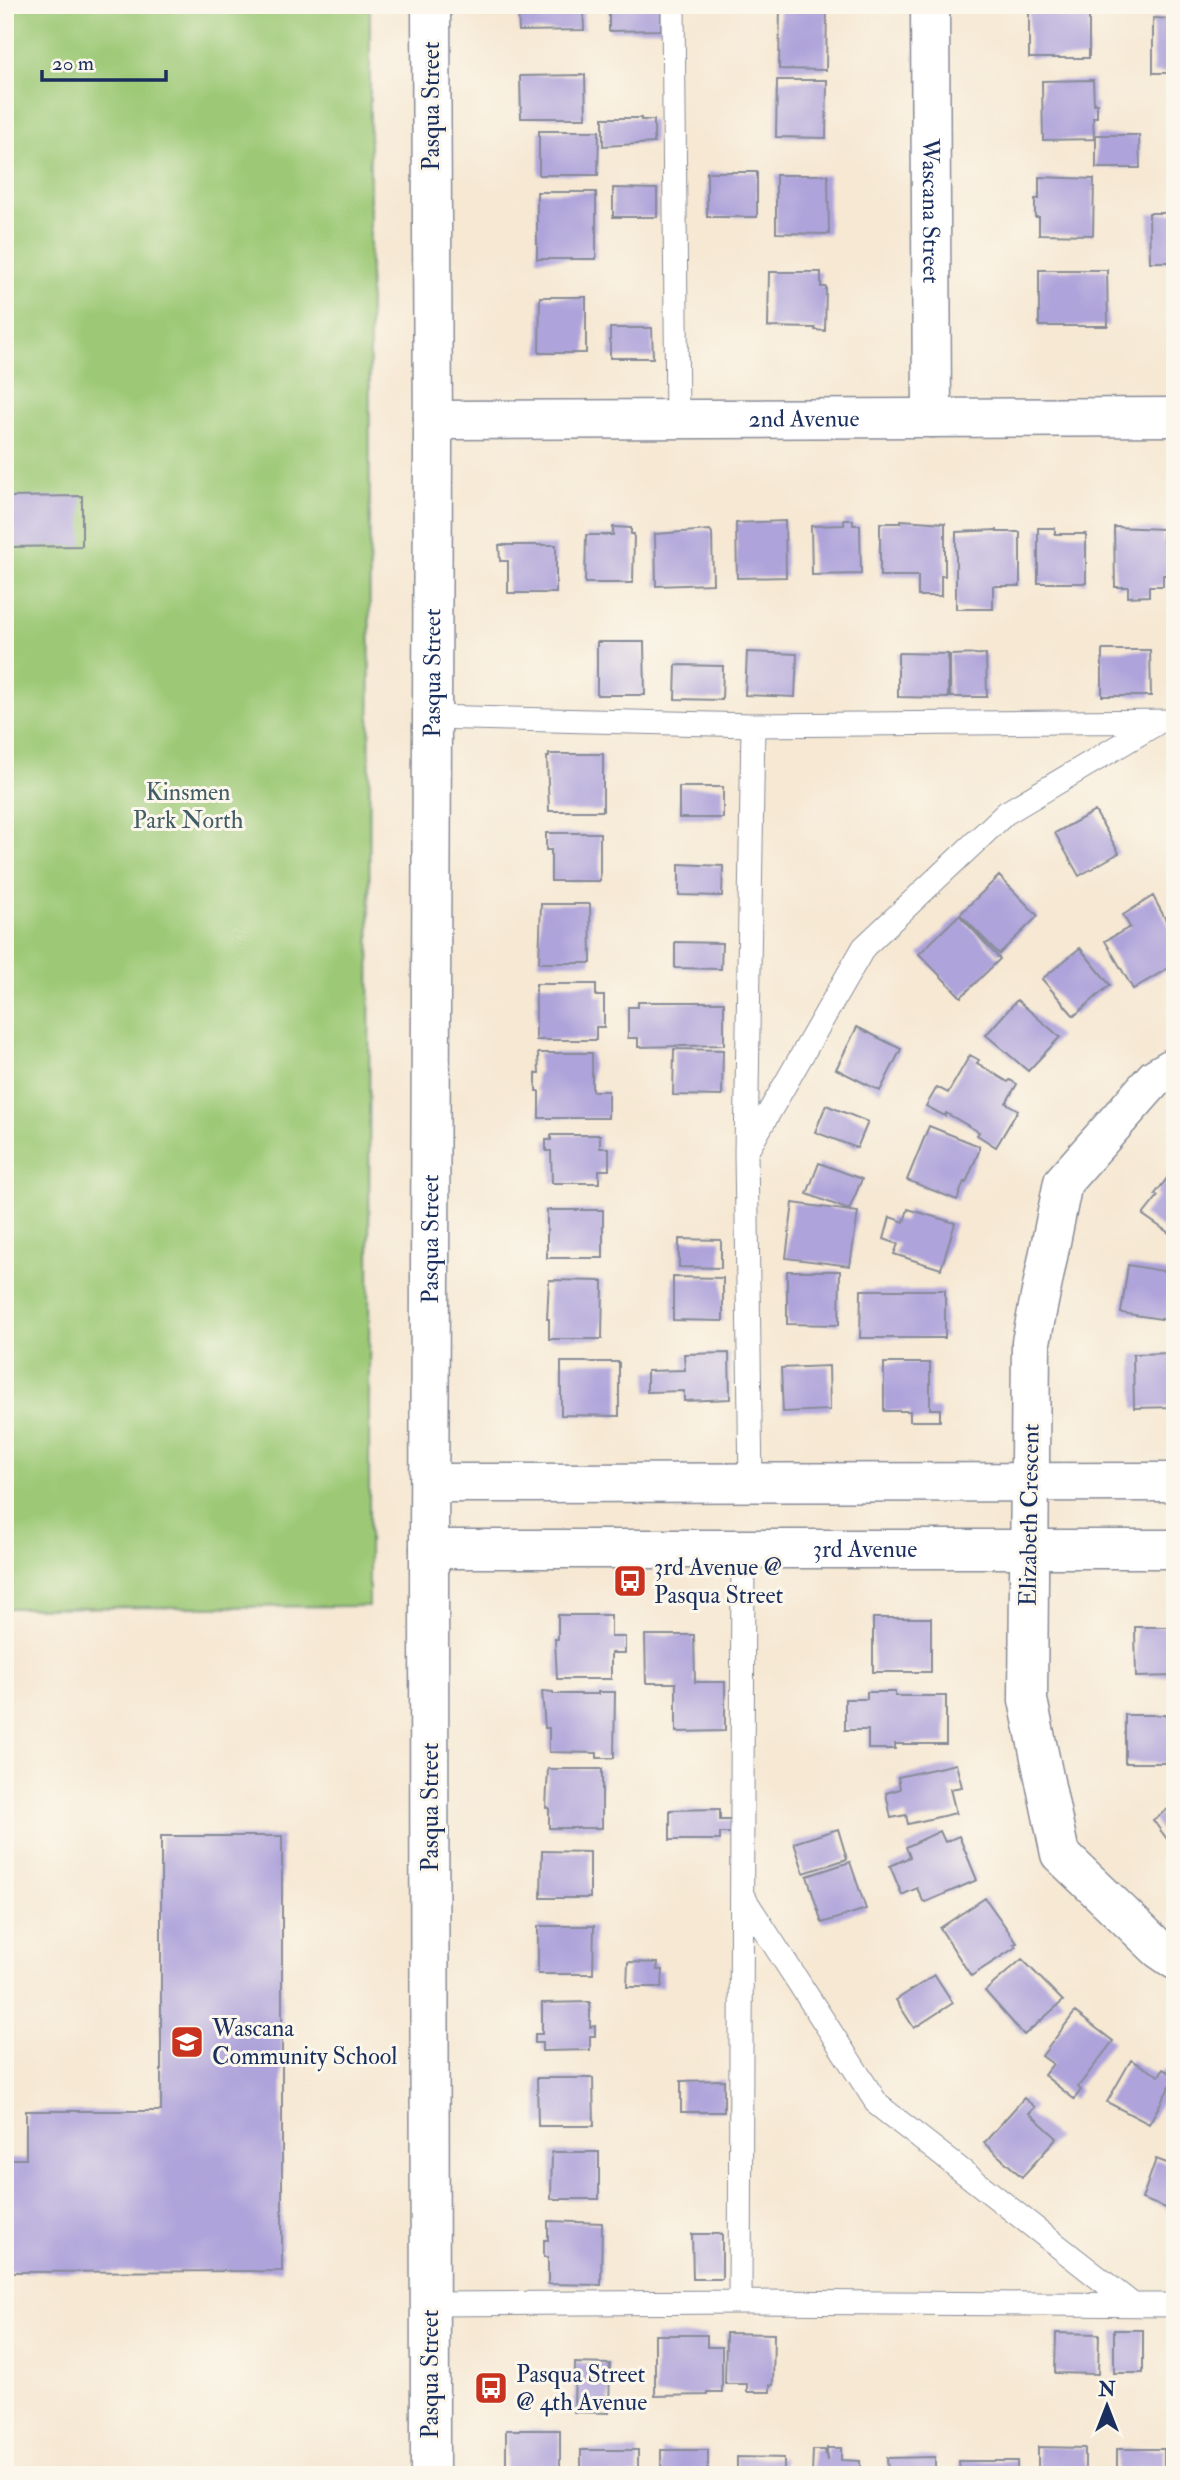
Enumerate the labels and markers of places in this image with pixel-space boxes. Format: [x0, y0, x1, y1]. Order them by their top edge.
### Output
place label: 3rd Avenue @ Pasqua Street [654, 1552, 783, 1611]
bus stop icon: 3rd Avenue @ Pasqua Street [611, 1562, 649, 1600]
place label: Wascana Community School [211, 2013, 397, 2072]
school or university icon: Wascana Community School [168, 2023, 206, 2061]
place label: Pasqua Street @ 4th Avenue [516, 2359, 647, 2418]
bus stop icon: Pasqua Street @ 4th Avenue [472, 2369, 510, 2407]

